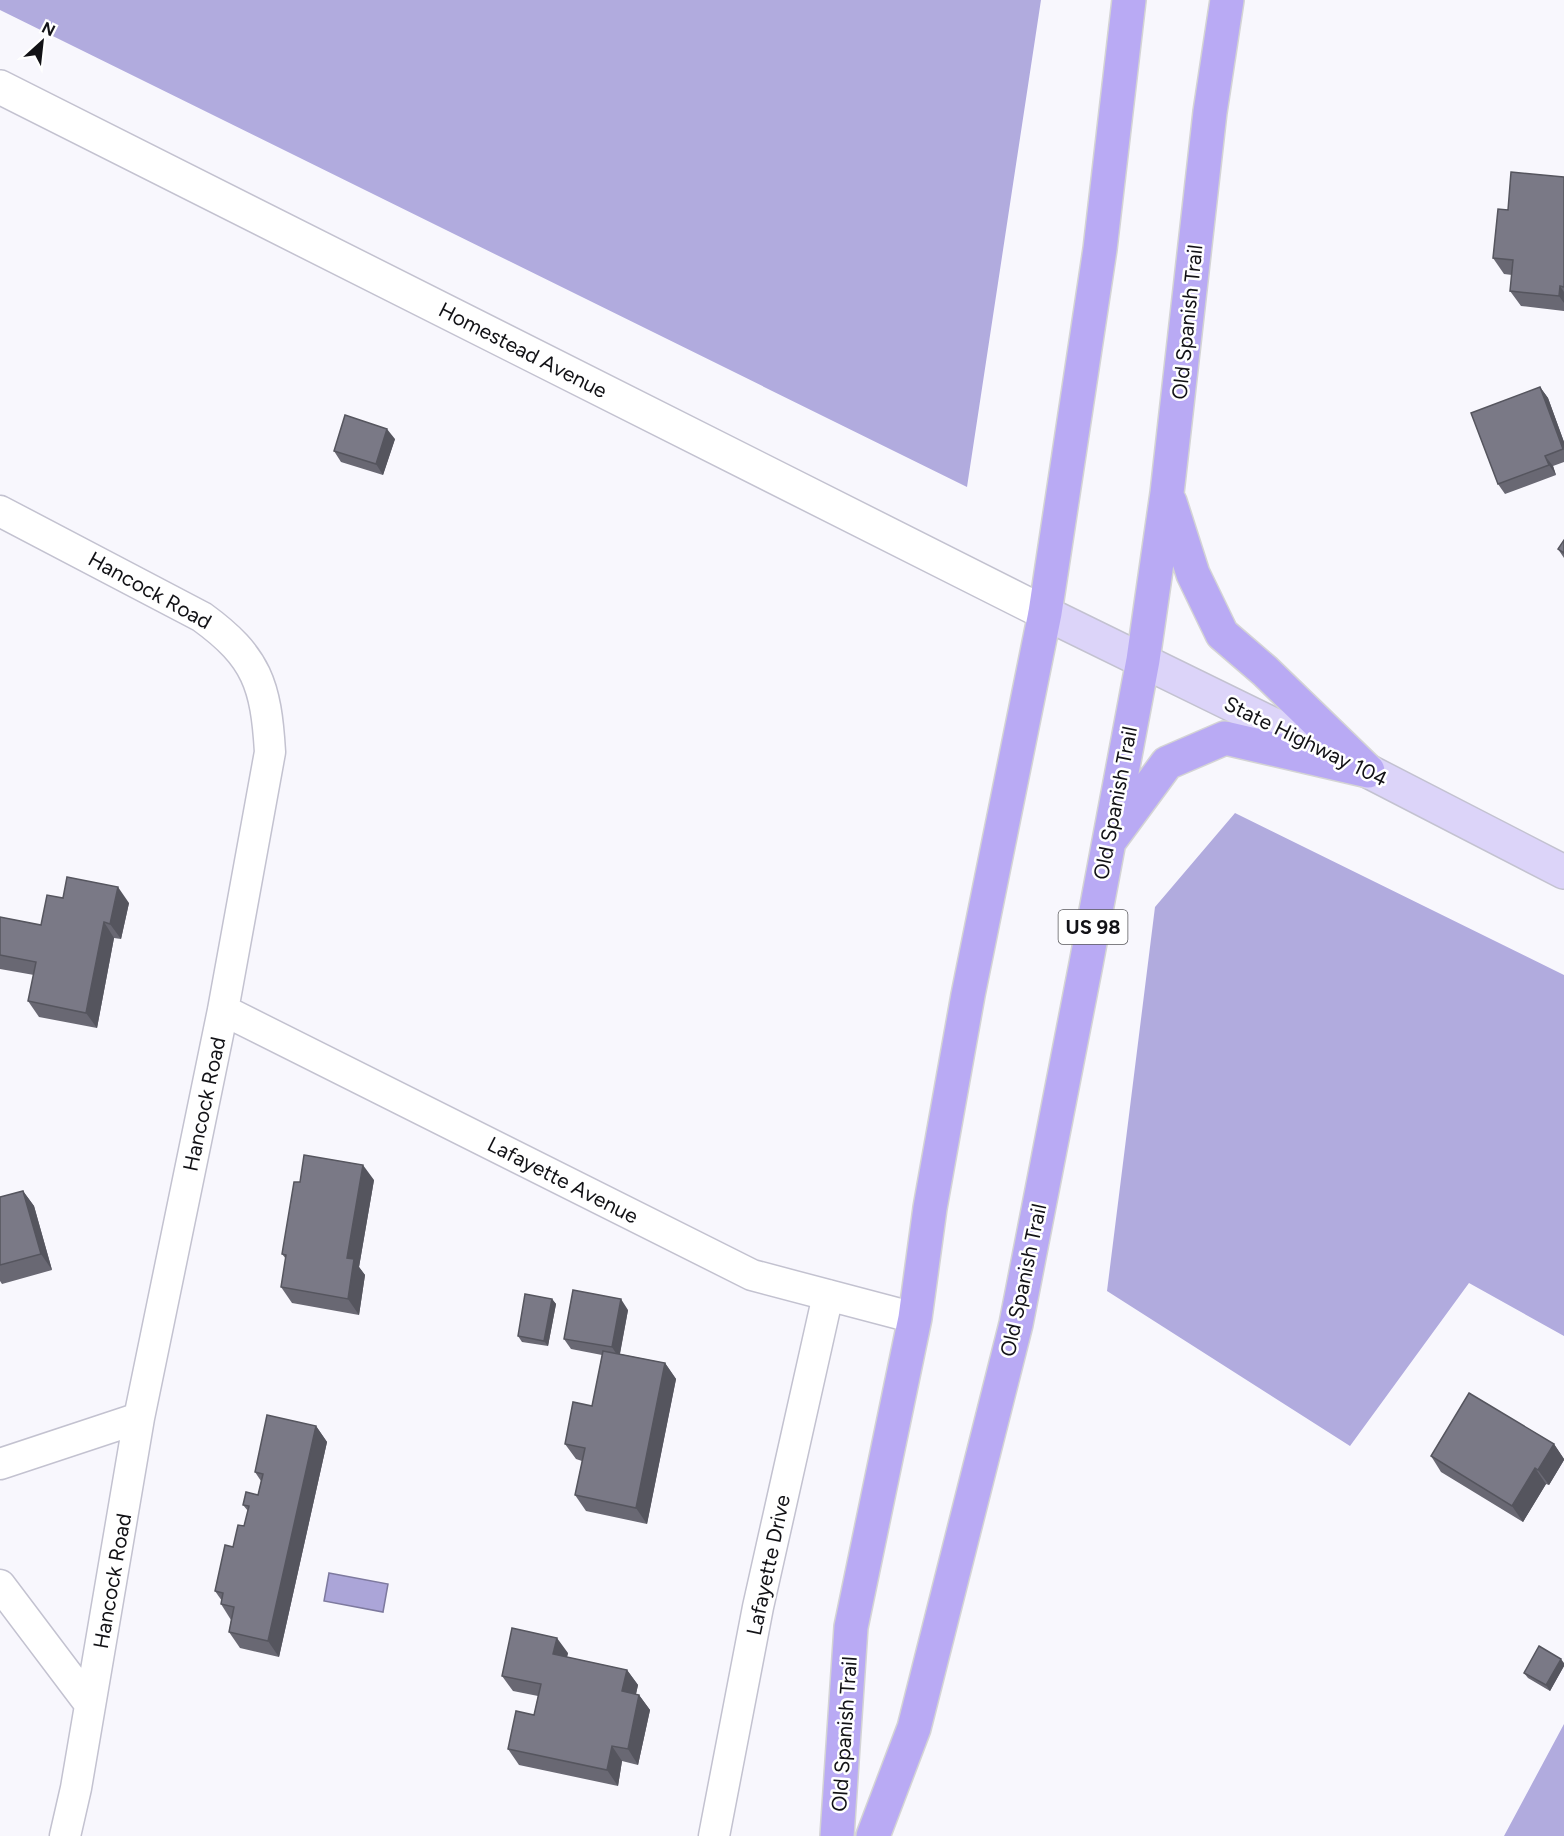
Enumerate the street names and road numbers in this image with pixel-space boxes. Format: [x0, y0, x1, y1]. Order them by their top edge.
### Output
street label: Old Spanish Trail [1166, 243, 1208, 401]
street label: Homestead Avenue [435, 297, 611, 403]
street label: Hancock Road [84, 546, 216, 634]
street label: State Highway 104 [1220, 691, 1392, 791]
street label: Old Spanish Trail [1088, 724, 1142, 882]
road number: US 98 [1058, 910, 1128, 944]
street label: Hancock Road [178, 1034, 230, 1174]
street label: Lafayette Avenue [484, 1131, 642, 1229]
street label: Old Spanish Trail [995, 1201, 1051, 1359]
street label: Lafayette Drive [741, 1492, 795, 1638]
street label: Hancock Road [88, 1511, 136, 1651]
street label: Old Spanish Trail [826, 1656, 862, 1812]

